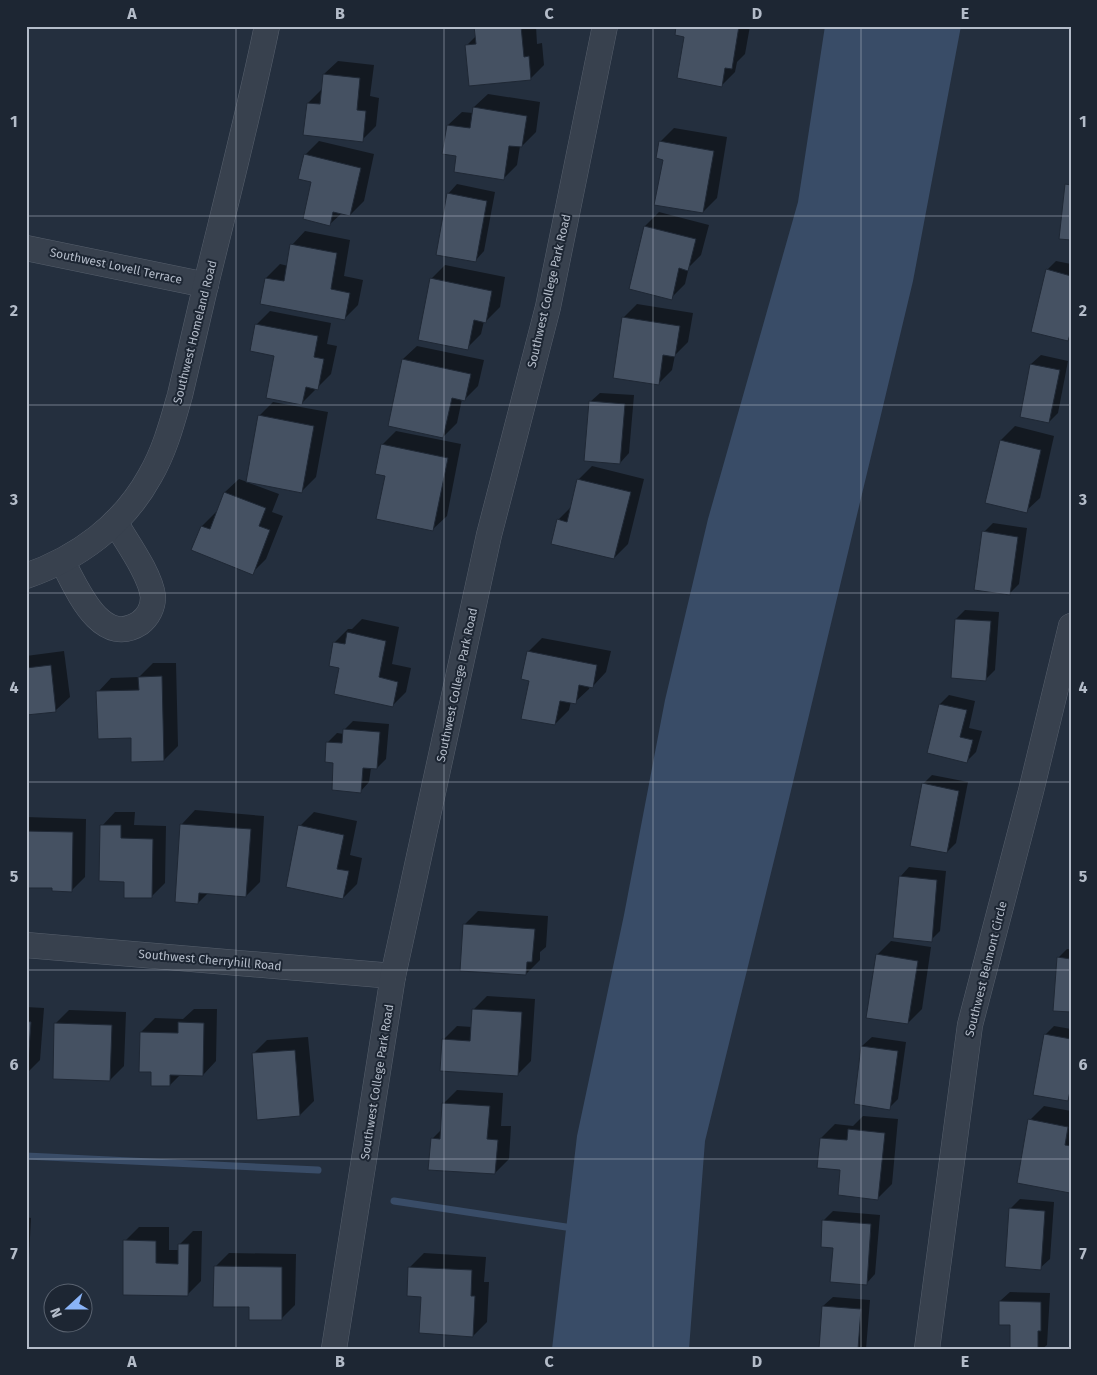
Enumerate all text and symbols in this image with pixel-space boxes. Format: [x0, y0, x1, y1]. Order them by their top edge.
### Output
text: A [126, 4, 137, 23]
text: B [335, 4, 345, 23]
text: C [544, 4, 554, 23]
text: D [752, 4, 762, 23]
text: E [961, 4, 969, 23]
text: 1 [10, 112, 18, 131]
text: 1 [1079, 112, 1087, 131]
street label: Southwest College Park Road [524, 213, 574, 369]
street label: Southwest Lovell Terrace [49, 245, 183, 287]
street label: Southwest Homeland Road [170, 259, 220, 405]
text: 2 [10, 301, 18, 320]
text: 2 [1079, 301, 1087, 320]
text: 3 [9, 490, 18, 509]
text: 3 [1078, 490, 1087, 509]
street label: Southwest College Park Road [434, 607, 480, 763]
text: 4 [9, 678, 19, 697]
text: 4 [1078, 678, 1088, 697]
text: 5 [10, 867, 19, 886]
text: 5 [1079, 867, 1088, 886]
street label: Southwest Belmont Circle [962, 900, 1010, 1038]
street label: Southwest Cherryhill Road [138, 947, 282, 973]
street label: Southwest College Park Road [358, 1003, 396, 1161]
text: 6 [9, 1055, 19, 1074]
text: 6 [1078, 1055, 1088, 1074]
text: 7 [10, 1244, 18, 1263]
text: 7 [1079, 1244, 1087, 1263]
north arrow [42, 1282, 92, 1332]
text: N [47, 1305, 66, 1320]
text: A [126, 1352, 137, 1371]
text: B [335, 1352, 345, 1371]
text: C [544, 1352, 554, 1371]
text: D [752, 1352, 762, 1371]
text: E [961, 1352, 969, 1371]

